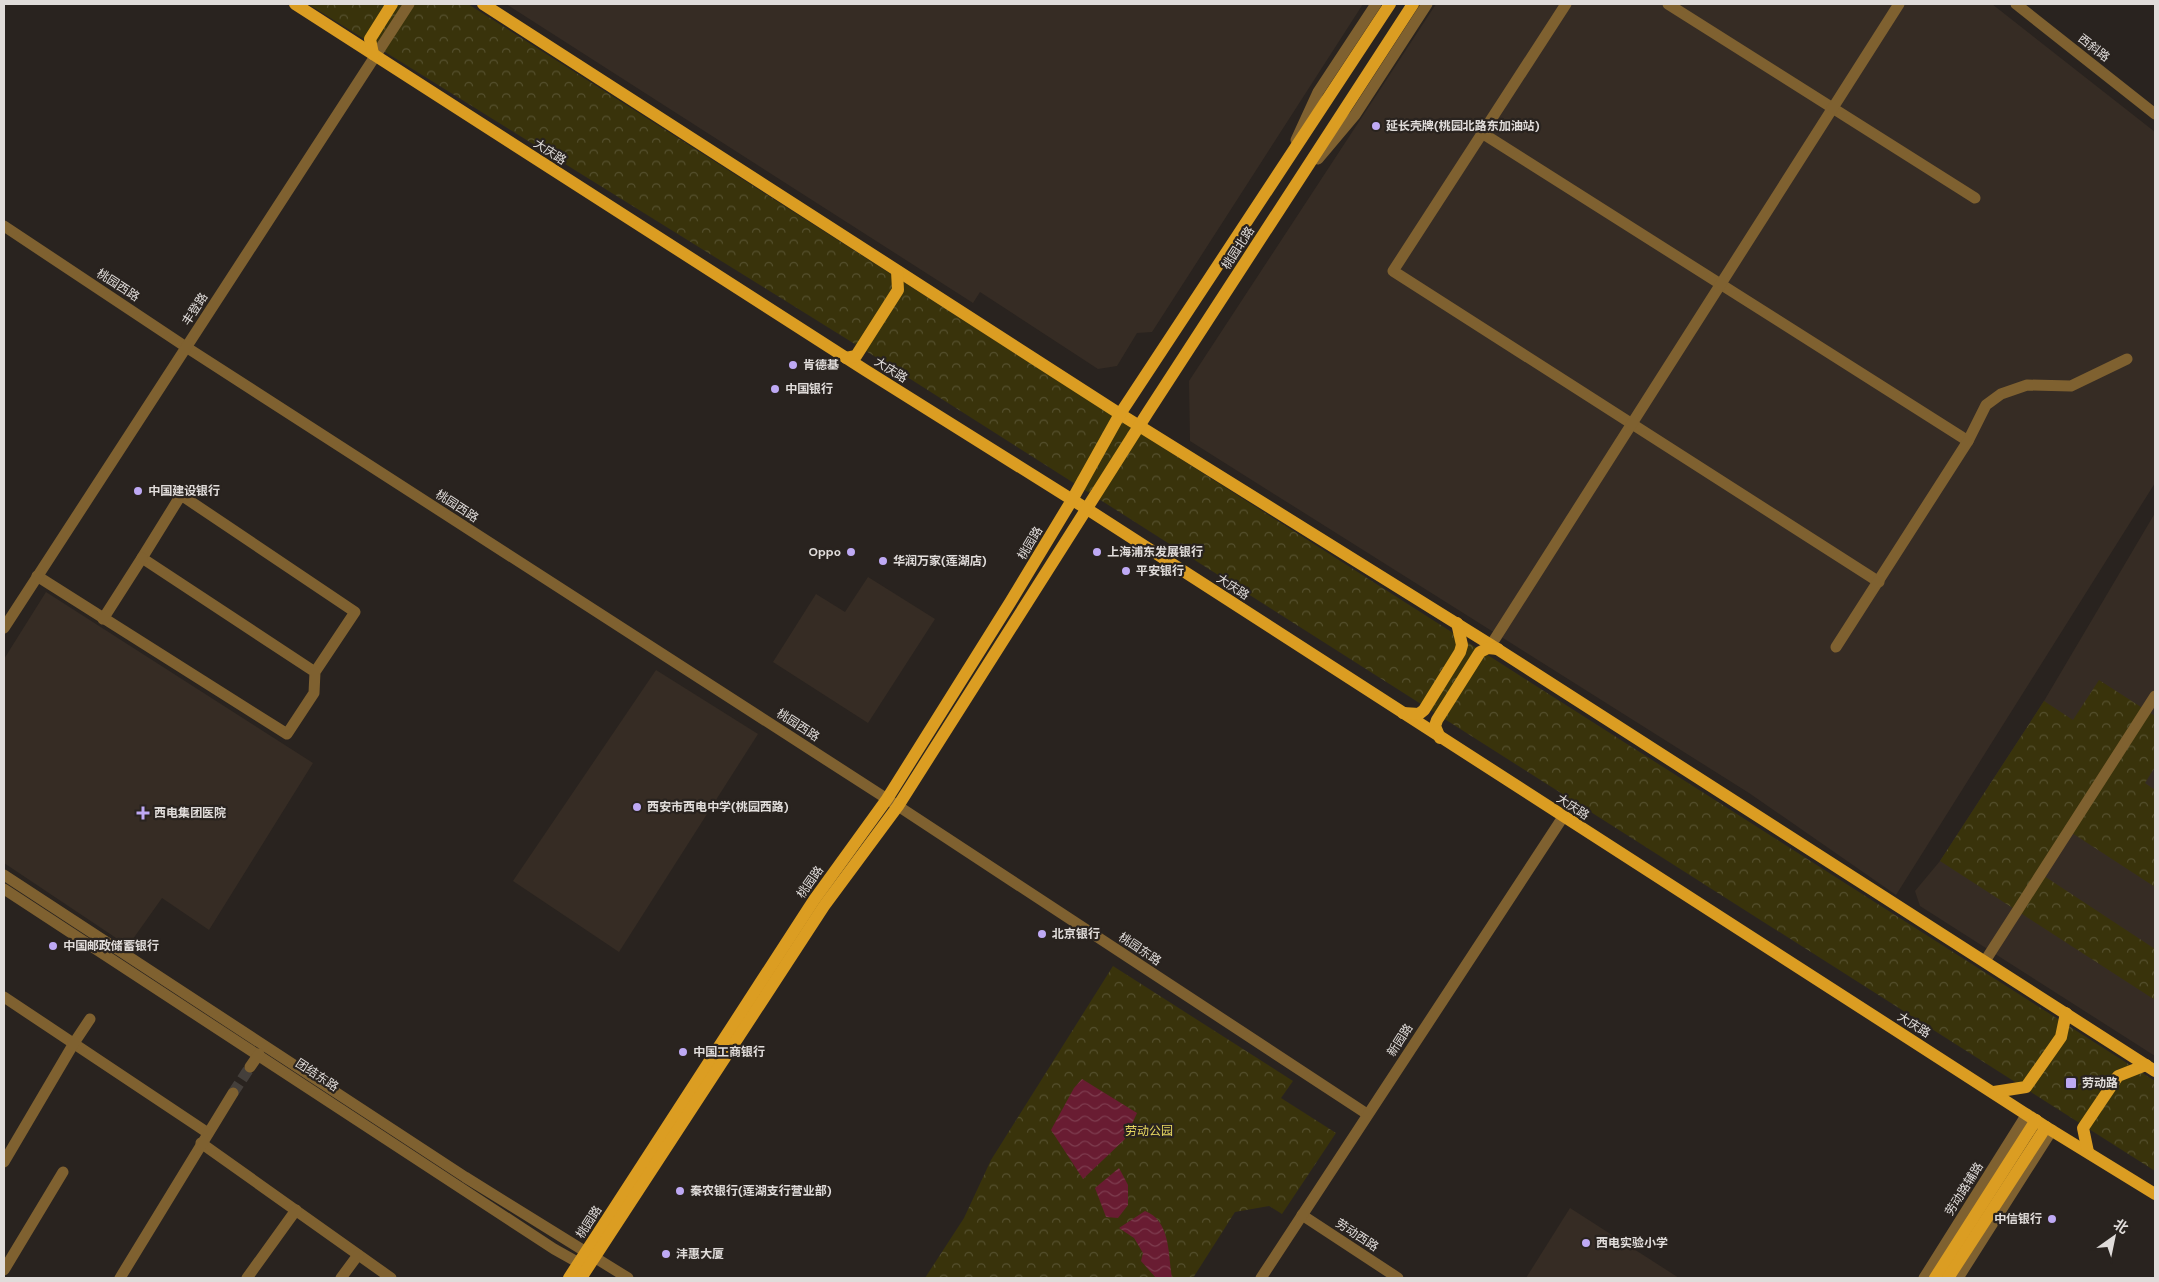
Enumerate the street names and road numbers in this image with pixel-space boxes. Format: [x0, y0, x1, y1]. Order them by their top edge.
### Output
street label: 西斜路 [2075, 31, 2113, 65]
street label: 大庆路 [531, 135, 569, 169]
street label: 桃园北路 [1218, 224, 1258, 272]
street label: 桃园西路 [94, 265, 142, 305]
street label: 丰登路 [178, 290, 212, 328]
street label: 大庆路 [871, 354, 911, 386]
street label: 桃园西路 [433, 486, 481, 526]
street label: 桃园路 [1014, 523, 1046, 563]
street label: 大庆路 [1214, 570, 1252, 604]
street label: 桃园西路 [774, 705, 822, 745]
street label: 大庆路 [1554, 790, 1592, 824]
street label: 桃园路 [793, 863, 827, 901]
street label: 桃园东路 [1116, 929, 1164, 969]
street label: 大庆路 [1894, 1009, 1934, 1041]
street label: 新园路 [1383, 1021, 1417, 1059]
street label: 团结东路 [293, 1055, 341, 1095]
street label: 劳动路辅路 [1941, 1159, 1987, 1219]
street label: 桃园路 [572, 1203, 606, 1241]
street label: 劳动西路 [1333, 1215, 1381, 1255]

